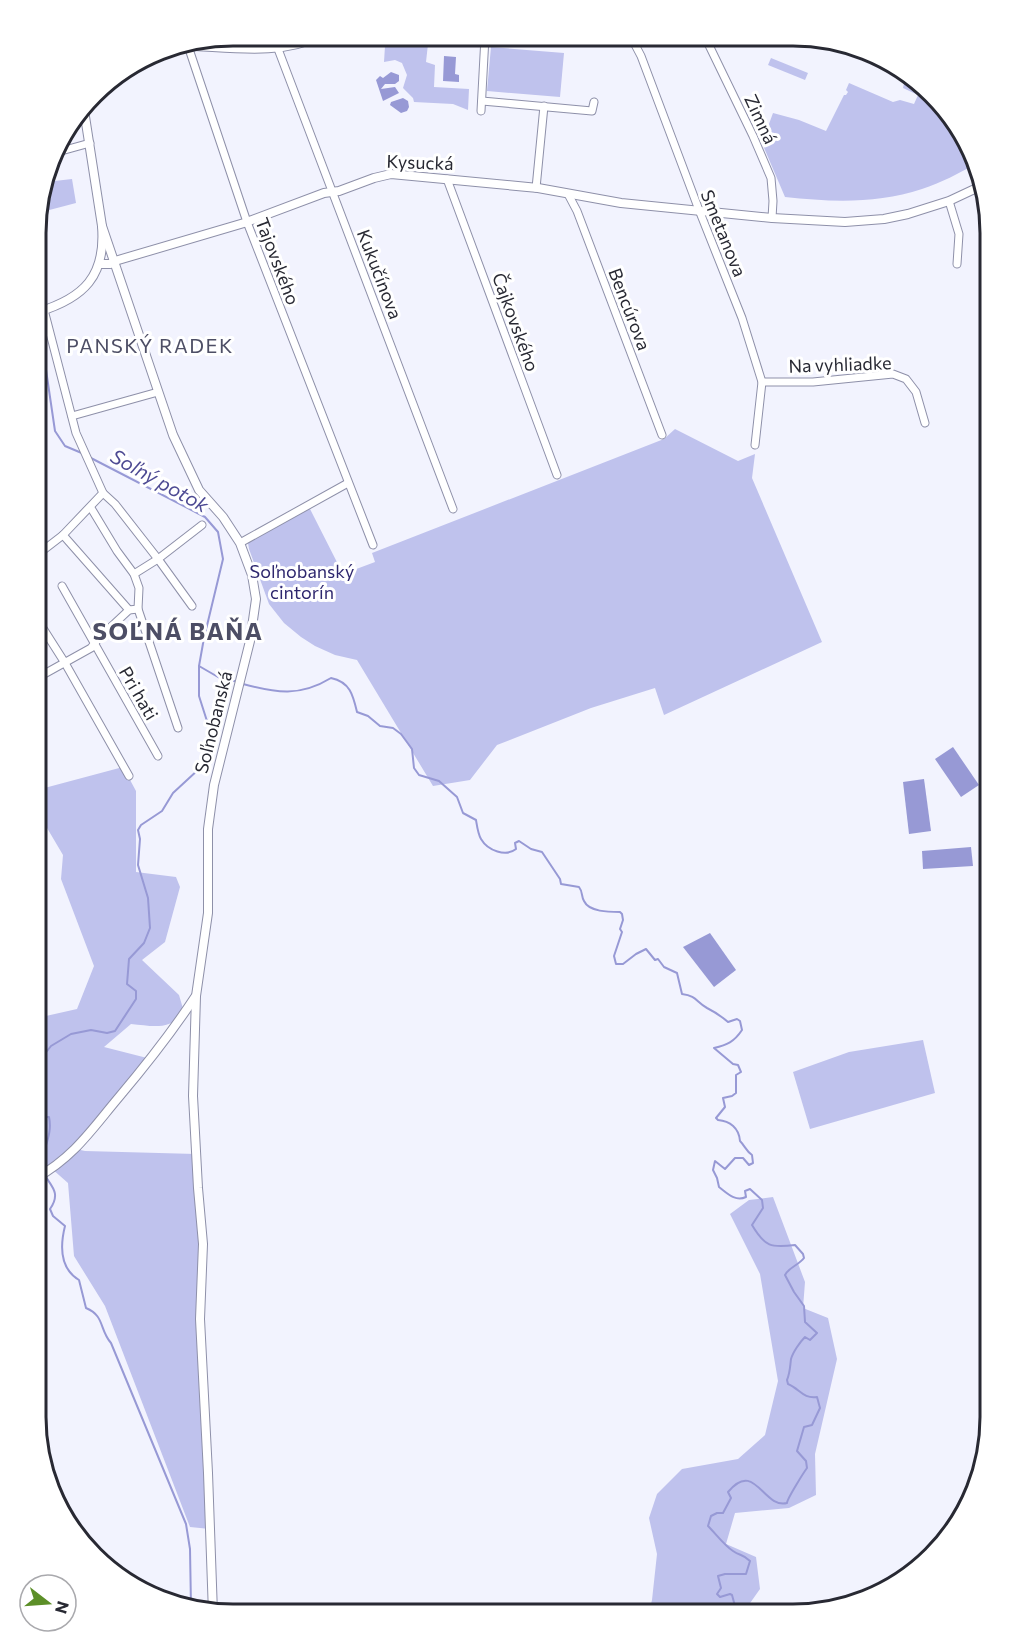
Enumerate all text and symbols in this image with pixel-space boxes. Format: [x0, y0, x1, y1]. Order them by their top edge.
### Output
street label: Zimná [740, 91, 782, 147]
street label: Kysucká [386, 150, 454, 174]
street label: Smetanova [697, 186, 751, 280]
street label: Tajovského [251, 214, 305, 308]
street label: Kukučínova [353, 226, 407, 322]
street label: Bencúrova [604, 265, 656, 353]
street label: Čajkovského [488, 270, 544, 374]
district label: PANSKÝ RADEK [66, 333, 234, 357]
street label: Na vyhliadke [788, 351, 892, 377]
water label: Soľný potok [107, 443, 214, 517]
park label: Soľnobanský cintorín [250, 560, 354, 603]
district label: SOĽNÁ BAŇA [93, 616, 263, 645]
street label: Pri hati [115, 662, 163, 724]
street label: Soľnobanská [190, 668, 236, 776]
north arrow [18, 1573, 78, 1633]
text: N [52, 1599, 74, 1616]

